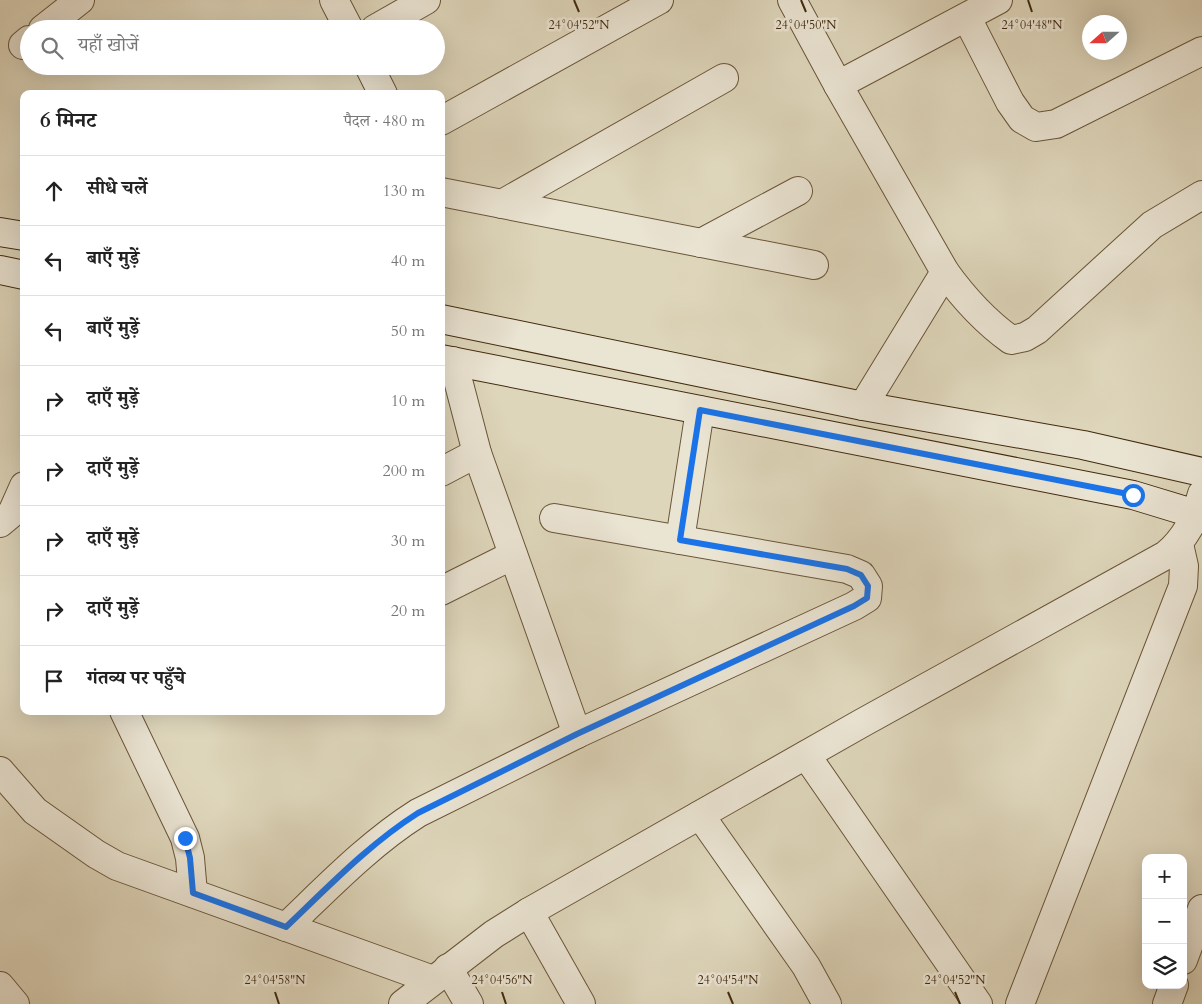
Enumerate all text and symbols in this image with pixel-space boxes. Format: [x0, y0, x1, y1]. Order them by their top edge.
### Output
north arrow [1082, 15, 1127, 60]
text: 24°04'52"N [549, 17, 610, 33]
text: 24°04'50"N [776, 17, 837, 33]
text: 24°04'48"N [1002, 17, 1063, 33]
search box [20, 20, 445, 75]
text: यहाँ खोजें [78, 32, 139, 58]
icon: search [38, 34, 66, 62]
text: 6 मिनट [40, 106, 96, 135]
text: पैदल · 480 m [344, 110, 425, 132]
text: सीधे चलें [87, 175, 147, 201]
icon: ahead [40, 177, 68, 205]
text: 130 m [383, 180, 425, 202]
text: बाएँ मुड़ें [87, 245, 139, 271]
icon: left [40, 247, 68, 275]
text: 40 m [391, 250, 425, 272]
text: बाएँ मुड़ें [87, 315, 139, 341]
icon: left [40, 317, 68, 345]
text: 50 m [391, 320, 425, 342]
text: दाएँ मुड़ें [87, 385, 139, 411]
icon: right [40, 387, 68, 415]
text: 10 m [391, 390, 425, 412]
text: दाएँ मुड़ें [87, 455, 139, 481]
icon: right [40, 457, 68, 485]
text: 200 m [383, 460, 425, 482]
route start [1122, 484, 1145, 507]
text: दाएँ मुड़ें [87, 525, 139, 551]
icon: right [40, 527, 68, 555]
text: 30 m [391, 530, 425, 552]
text: दाएँ मुड़ें [87, 595, 139, 621]
icon: right [40, 597, 68, 625]
text: 20 m [391, 600, 425, 622]
text: गंतव्य पर पहुँचे [87, 665, 185, 691]
icon: arrive [40, 667, 68, 695]
route end [174, 827, 197, 850]
map controls [1142, 854, 1187, 989]
button: + [1142, 854, 1187, 899]
button: − [1142, 899, 1187, 944]
button: layers [1142, 944, 1187, 989]
text: 24°04'58"N [245, 972, 306, 988]
text: 24°04'56"N [472, 972, 533, 988]
text: 24°04'54"N [698, 972, 759, 988]
text: 24°04'52"N [925, 972, 986, 988]

